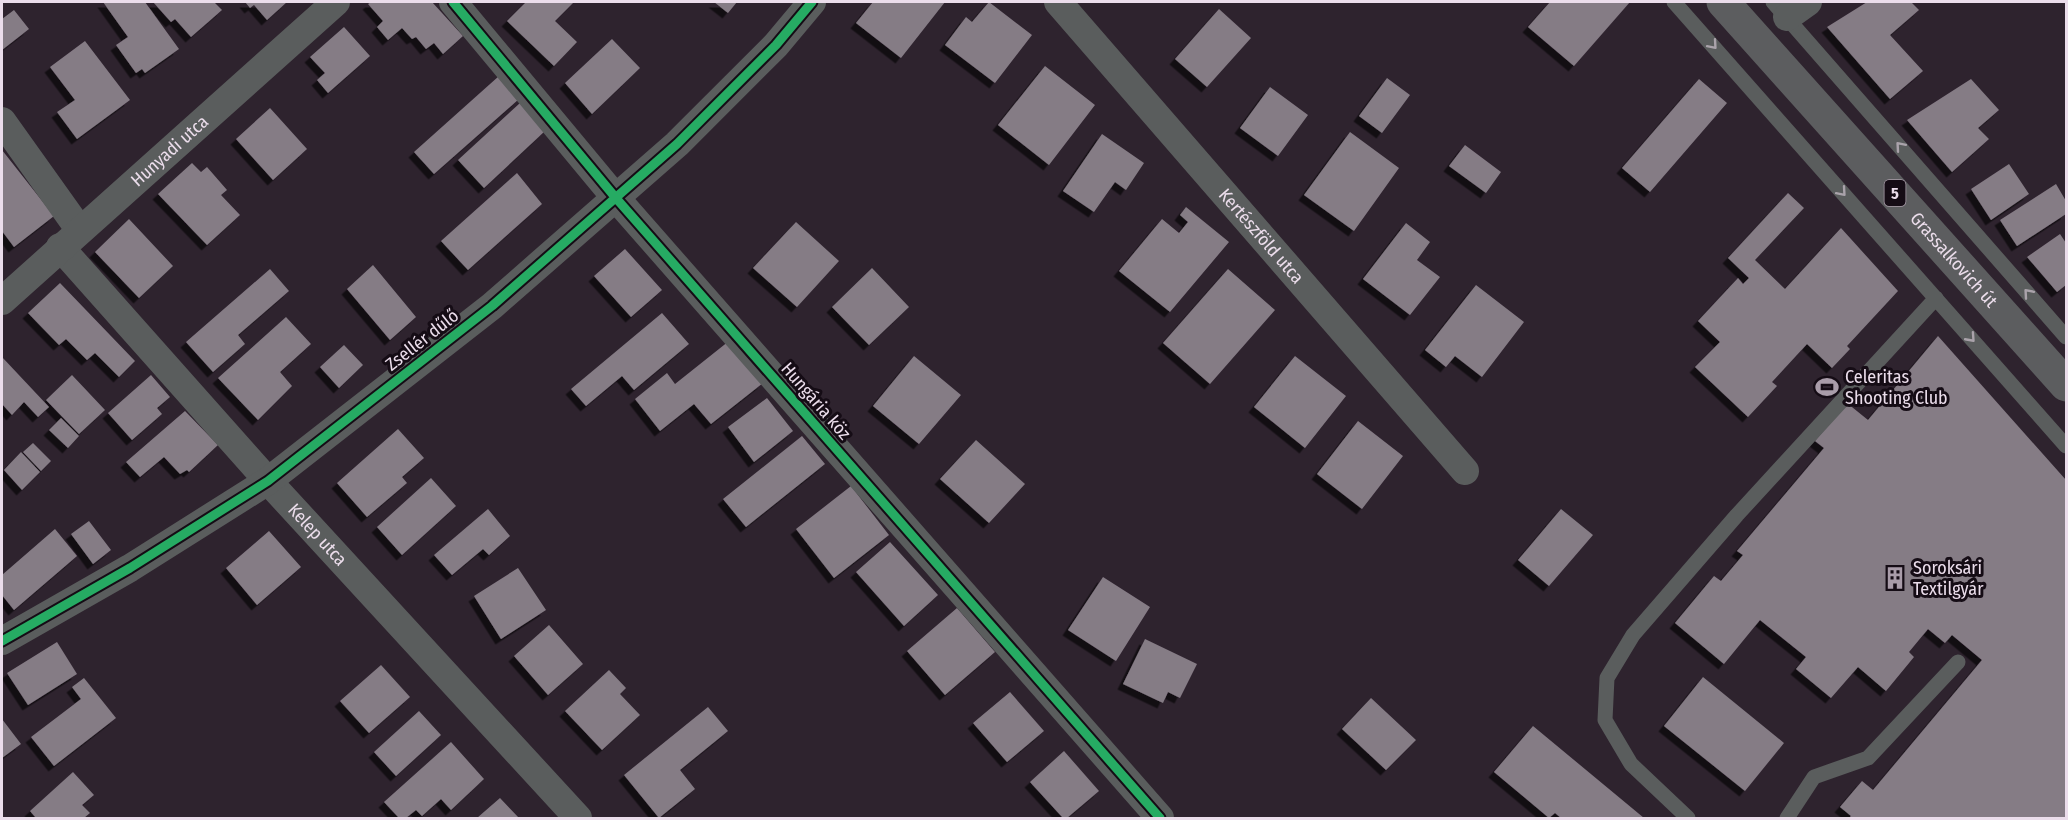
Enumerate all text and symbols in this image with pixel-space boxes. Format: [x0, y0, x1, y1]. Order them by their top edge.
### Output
one-way arrow [1706, 39, 1717, 49]
street label: Hunyadi utca [126, 111, 213, 191]
one-way arrow [1896, 142, 1907, 153]
road number: 5 [1884, 180, 1906, 206]
street label: Kertészföld utca [1214, 184, 1308, 288]
one-way arrow [1835, 185, 1846, 196]
street label: Grassalkovich út [1906, 208, 2002, 312]
one-way arrow [2024, 289, 2035, 300]
street label: Zsellér dűlő [381, 305, 463, 375]
one-way arrow [1964, 331, 1975, 342]
street label: Hungária köz [776, 358, 856, 444]
place label: Celeritas Shooting Club [1845, 366, 1948, 409]
sports icon: Celeritas Shooting Club [1814, 374, 1840, 400]
street label: Kelep utca [283, 499, 352, 571]
place label: Soroksári Textilgyár [1913, 557, 1984, 600]
building icon: Soroksári Textilgyár [1882, 565, 1908, 591]

